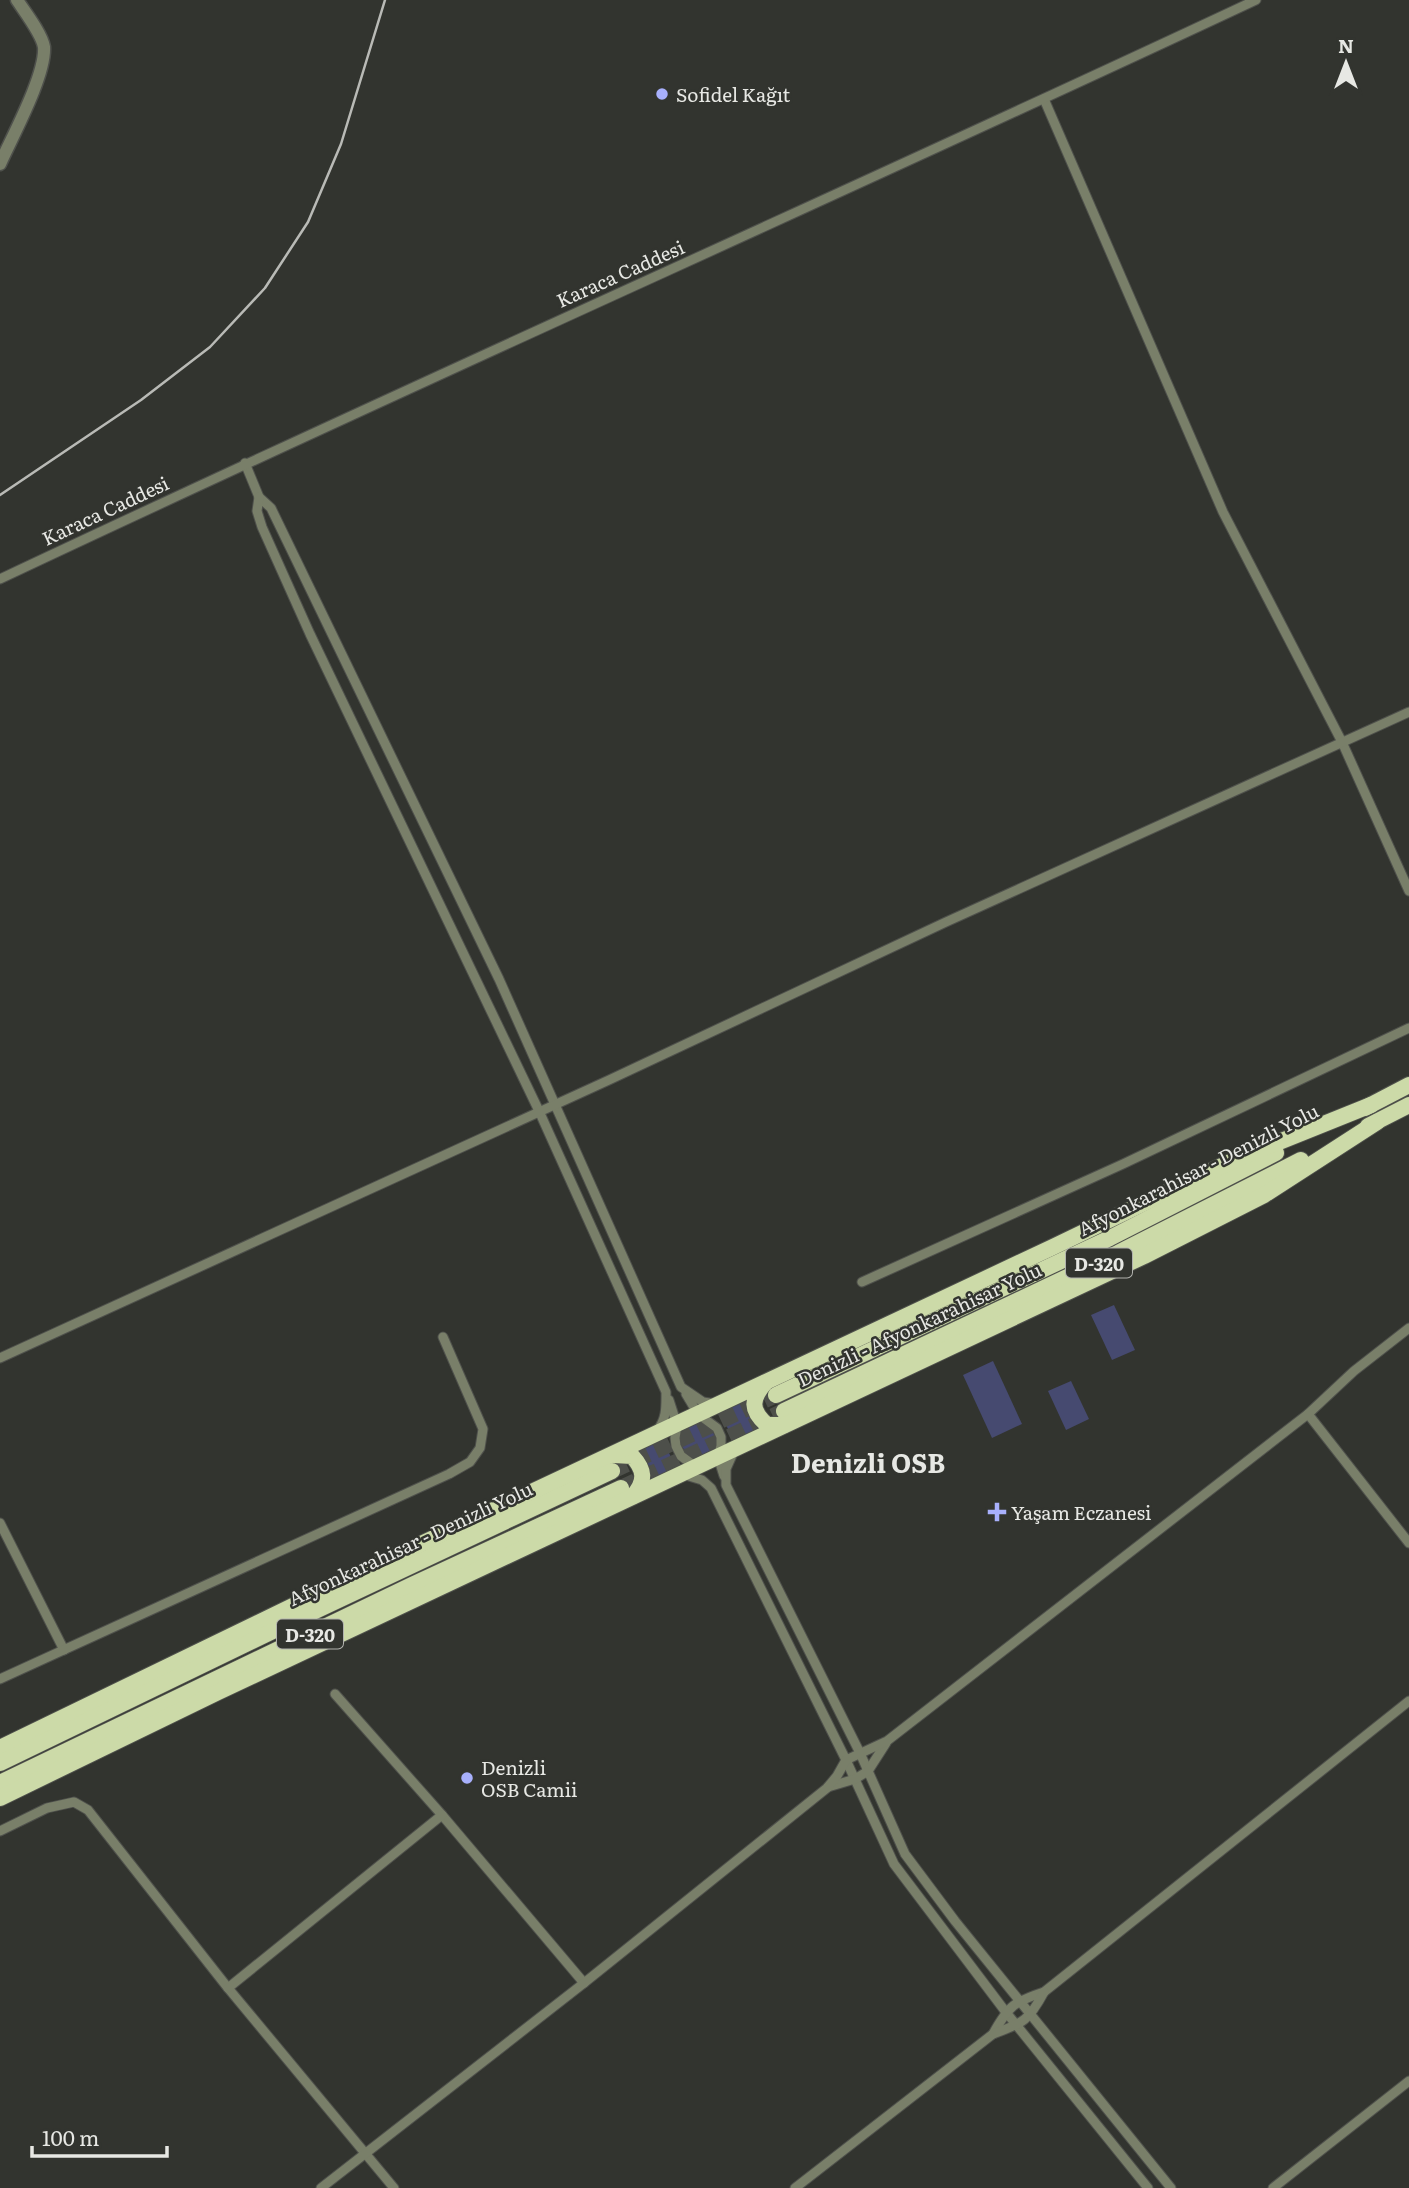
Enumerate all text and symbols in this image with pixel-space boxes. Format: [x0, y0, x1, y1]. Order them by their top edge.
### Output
north arrow [1311, 28, 1381, 98]
text: N [1338, 31, 1354, 59]
place label: Sofidel Kağıt [676, 80, 791, 108]
marker: Sofidel Kağıt [654, 86, 670, 102]
street label: Karaca Caddesi [552, 232, 688, 314]
street label: Karaca Caddesi [37, 468, 173, 552]
street label: Afyonkarahisar - Denizli Yolu [1073, 1096, 1323, 1242]
road number: D-320 [1066, 1248, 1132, 1278]
street label: Denizli - Afyonkarahisar Yolu [792, 1255, 1046, 1393]
district label: Denizli OSB [791, 1442, 945, 1481]
street label: Afyonkarahisar - Denizli Yolu [283, 1474, 537, 1612]
place label: Yaşam Eczanesi [1011, 1498, 1151, 1526]
marker: Yaşam Eczanesi [989, 1504, 1005, 1520]
road number: D-320 [277, 1619, 343, 1648]
place label: Denizli OSB Camii [481, 1753, 577, 1803]
marker: Denizli OSB Camii [459, 1770, 475, 1786]
scale bar [32, 2114, 166, 2158]
text: 100 m [42, 2121, 99, 2152]

